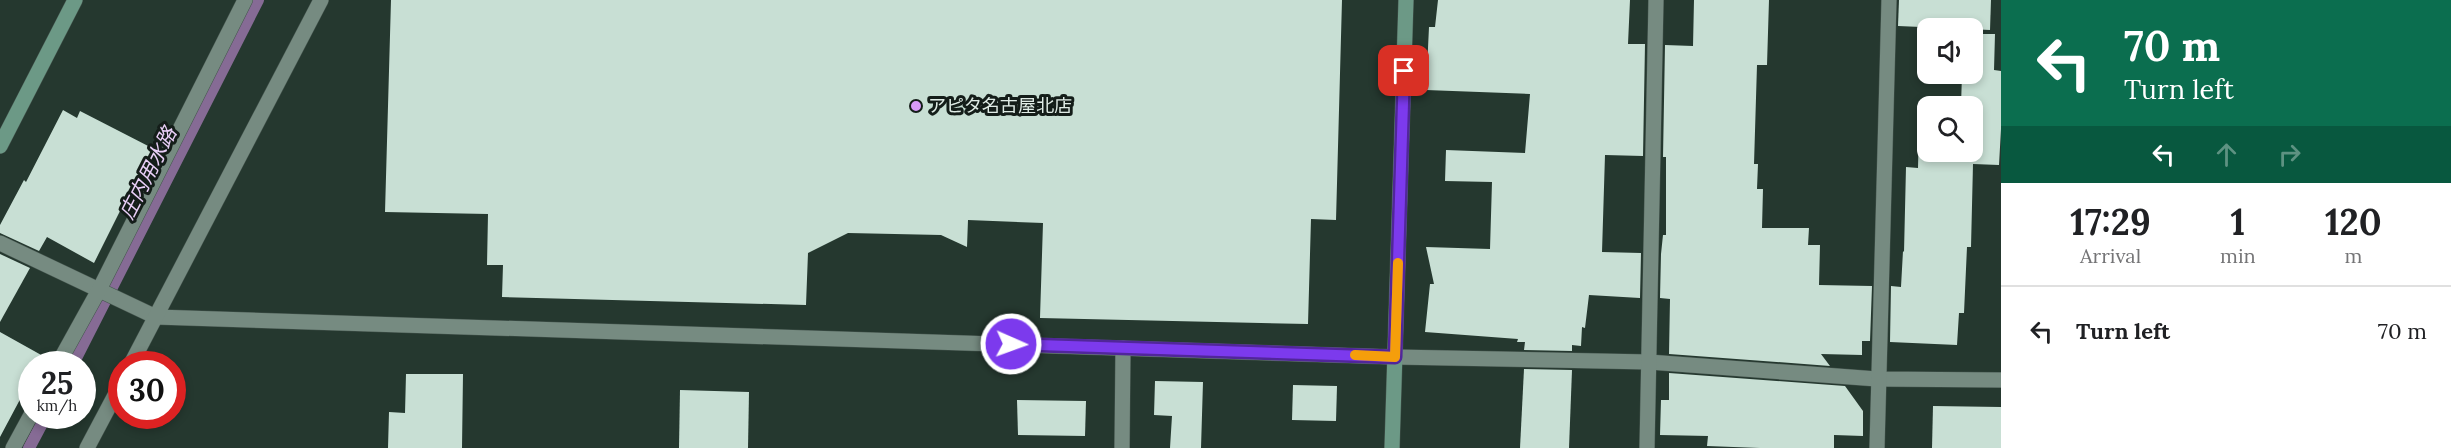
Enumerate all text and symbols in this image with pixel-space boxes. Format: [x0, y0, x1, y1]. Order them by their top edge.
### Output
map controls [1917, 18, 1983, 162]
button: sound [1917, 18, 1983, 84]
text: 70 m [2124, 19, 2220, 73]
icon: left [2025, 24, 2103, 102]
pin [1378, 45, 1429, 96]
icon: arrive [1387, 54, 1420, 87]
text: Turn left [2124, 72, 2234, 106]
place label: アピタ名古屋北店 [928, 94, 1072, 117]
button: search [1917, 96, 1983, 162]
marker: アピタ名古屋北店 [909, 99, 923, 113]
water label: 庄内用水路 [114, 121, 182, 223]
icon: left [2147, 138, 2180, 171]
icon: ahead [2210, 138, 2243, 171]
icon: right [2273, 138, 2306, 171]
text: 17:29 [2070, 199, 2151, 245]
text: 1 [2231, 199, 2245, 245]
text: 120 [2325, 199, 2382, 245]
text: Arrival [2080, 243, 2141, 268]
text: min [2220, 243, 2256, 268]
text: m [2344, 243, 2362, 268]
position arrow [979, 312, 1043, 376]
icon: left [2025, 315, 2058, 348]
text: Turn left [2076, 317, 2170, 345]
text: 70 m [2378, 317, 2427, 345]
speed limit sign: 30 [108, 351, 186, 429]
text: 25 [41, 364, 73, 402]
text: km/h [37, 396, 77, 415]

